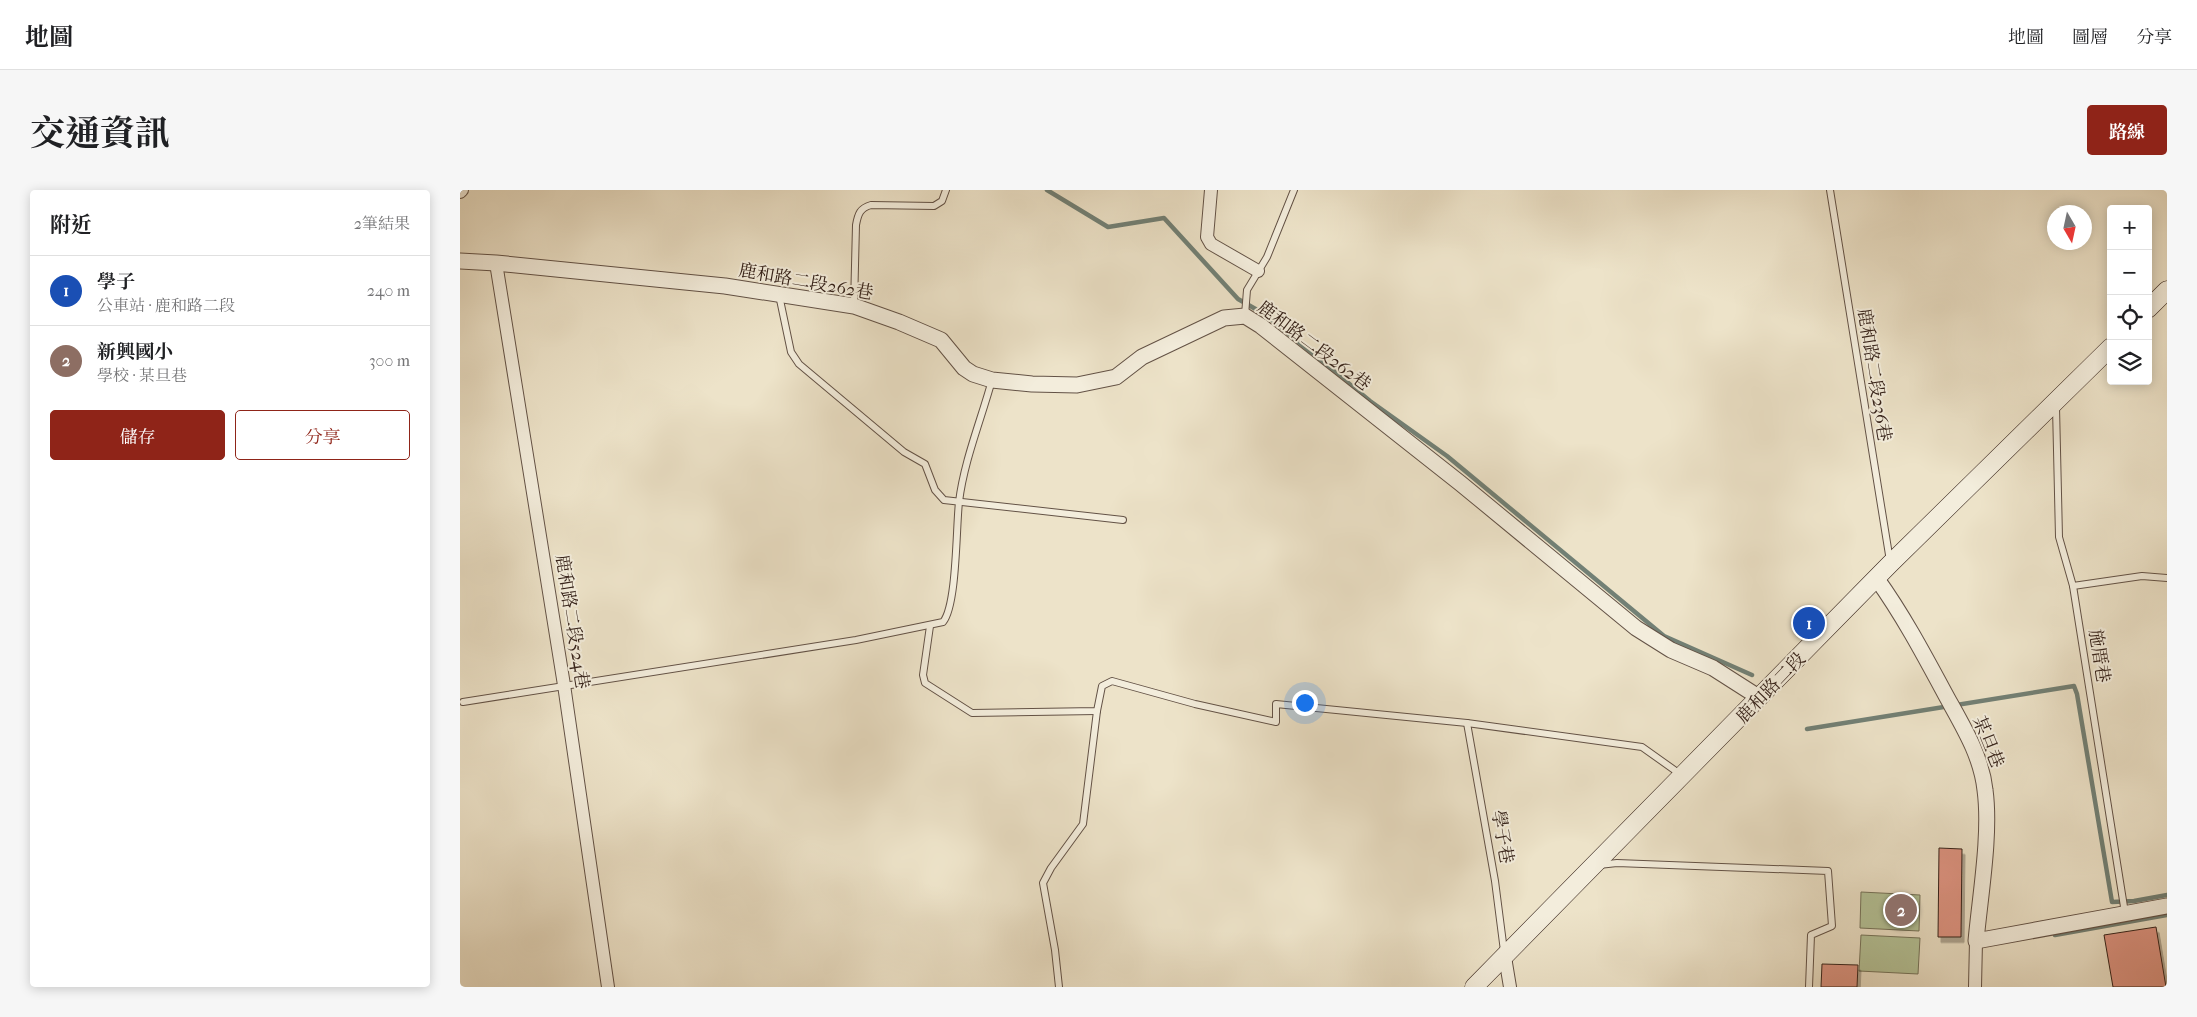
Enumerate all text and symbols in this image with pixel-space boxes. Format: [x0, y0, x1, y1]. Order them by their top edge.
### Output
text: 地圖 [25, 23, 73, 51]
text: 地圖 [2008, 27, 2044, 48]
text: 圖層 [2072, 27, 2108, 48]
text: 分享 [2136, 27, 2172, 48]
button: 路線 [2087, 105, 2167, 155]
text: 交通資訊 [30, 113, 170, 154]
north arrow [2047, 205, 2092, 250]
map controls [2107, 205, 2152, 385]
button: + [2107, 205, 2152, 250]
text: 附近 [50, 213, 92, 237]
text: 2筆結果 [354, 214, 410, 233]
button: − [2107, 250, 2152, 295]
street label: 鹿和路二段262巷 [737, 260, 875, 304]
text: 學子 [97, 271, 135, 293]
text: 1 [63, 281, 69, 300]
text: 240 m [367, 281, 410, 300]
button: locate [2107, 295, 2152, 340]
text: 公車站 · 鹿和路二段 [97, 296, 235, 315]
street label: 鹿和路二段262巷 [1253, 297, 1375, 395]
street label: 鹿和路二段236巷 [1853, 307, 1895, 443]
button: layers [2107, 340, 2152, 385]
text: 新興國小 [97, 341, 173, 363]
text: 2 [62, 351, 70, 370]
text: 300 m [369, 351, 410, 370]
text: 學校 · 某旦巷 [97, 366, 187, 385]
button: 儲存 [50, 410, 225, 460]
button: 分享 [235, 410, 410, 460]
street label: 鹿和路二段524巷 [551, 553, 593, 691]
pin: 1 [1793, 604, 1825, 642]
street label: 施厝巷 [2084, 628, 2114, 684]
street label: 鹿和路二段 [1732, 648, 1810, 728]
your location [1292, 690, 1318, 716]
street label: 某旦巷 [1968, 713, 2008, 771]
street label: 學子巷 [1487, 809, 1517, 865]
pin: 2 [1885, 891, 1917, 929]

